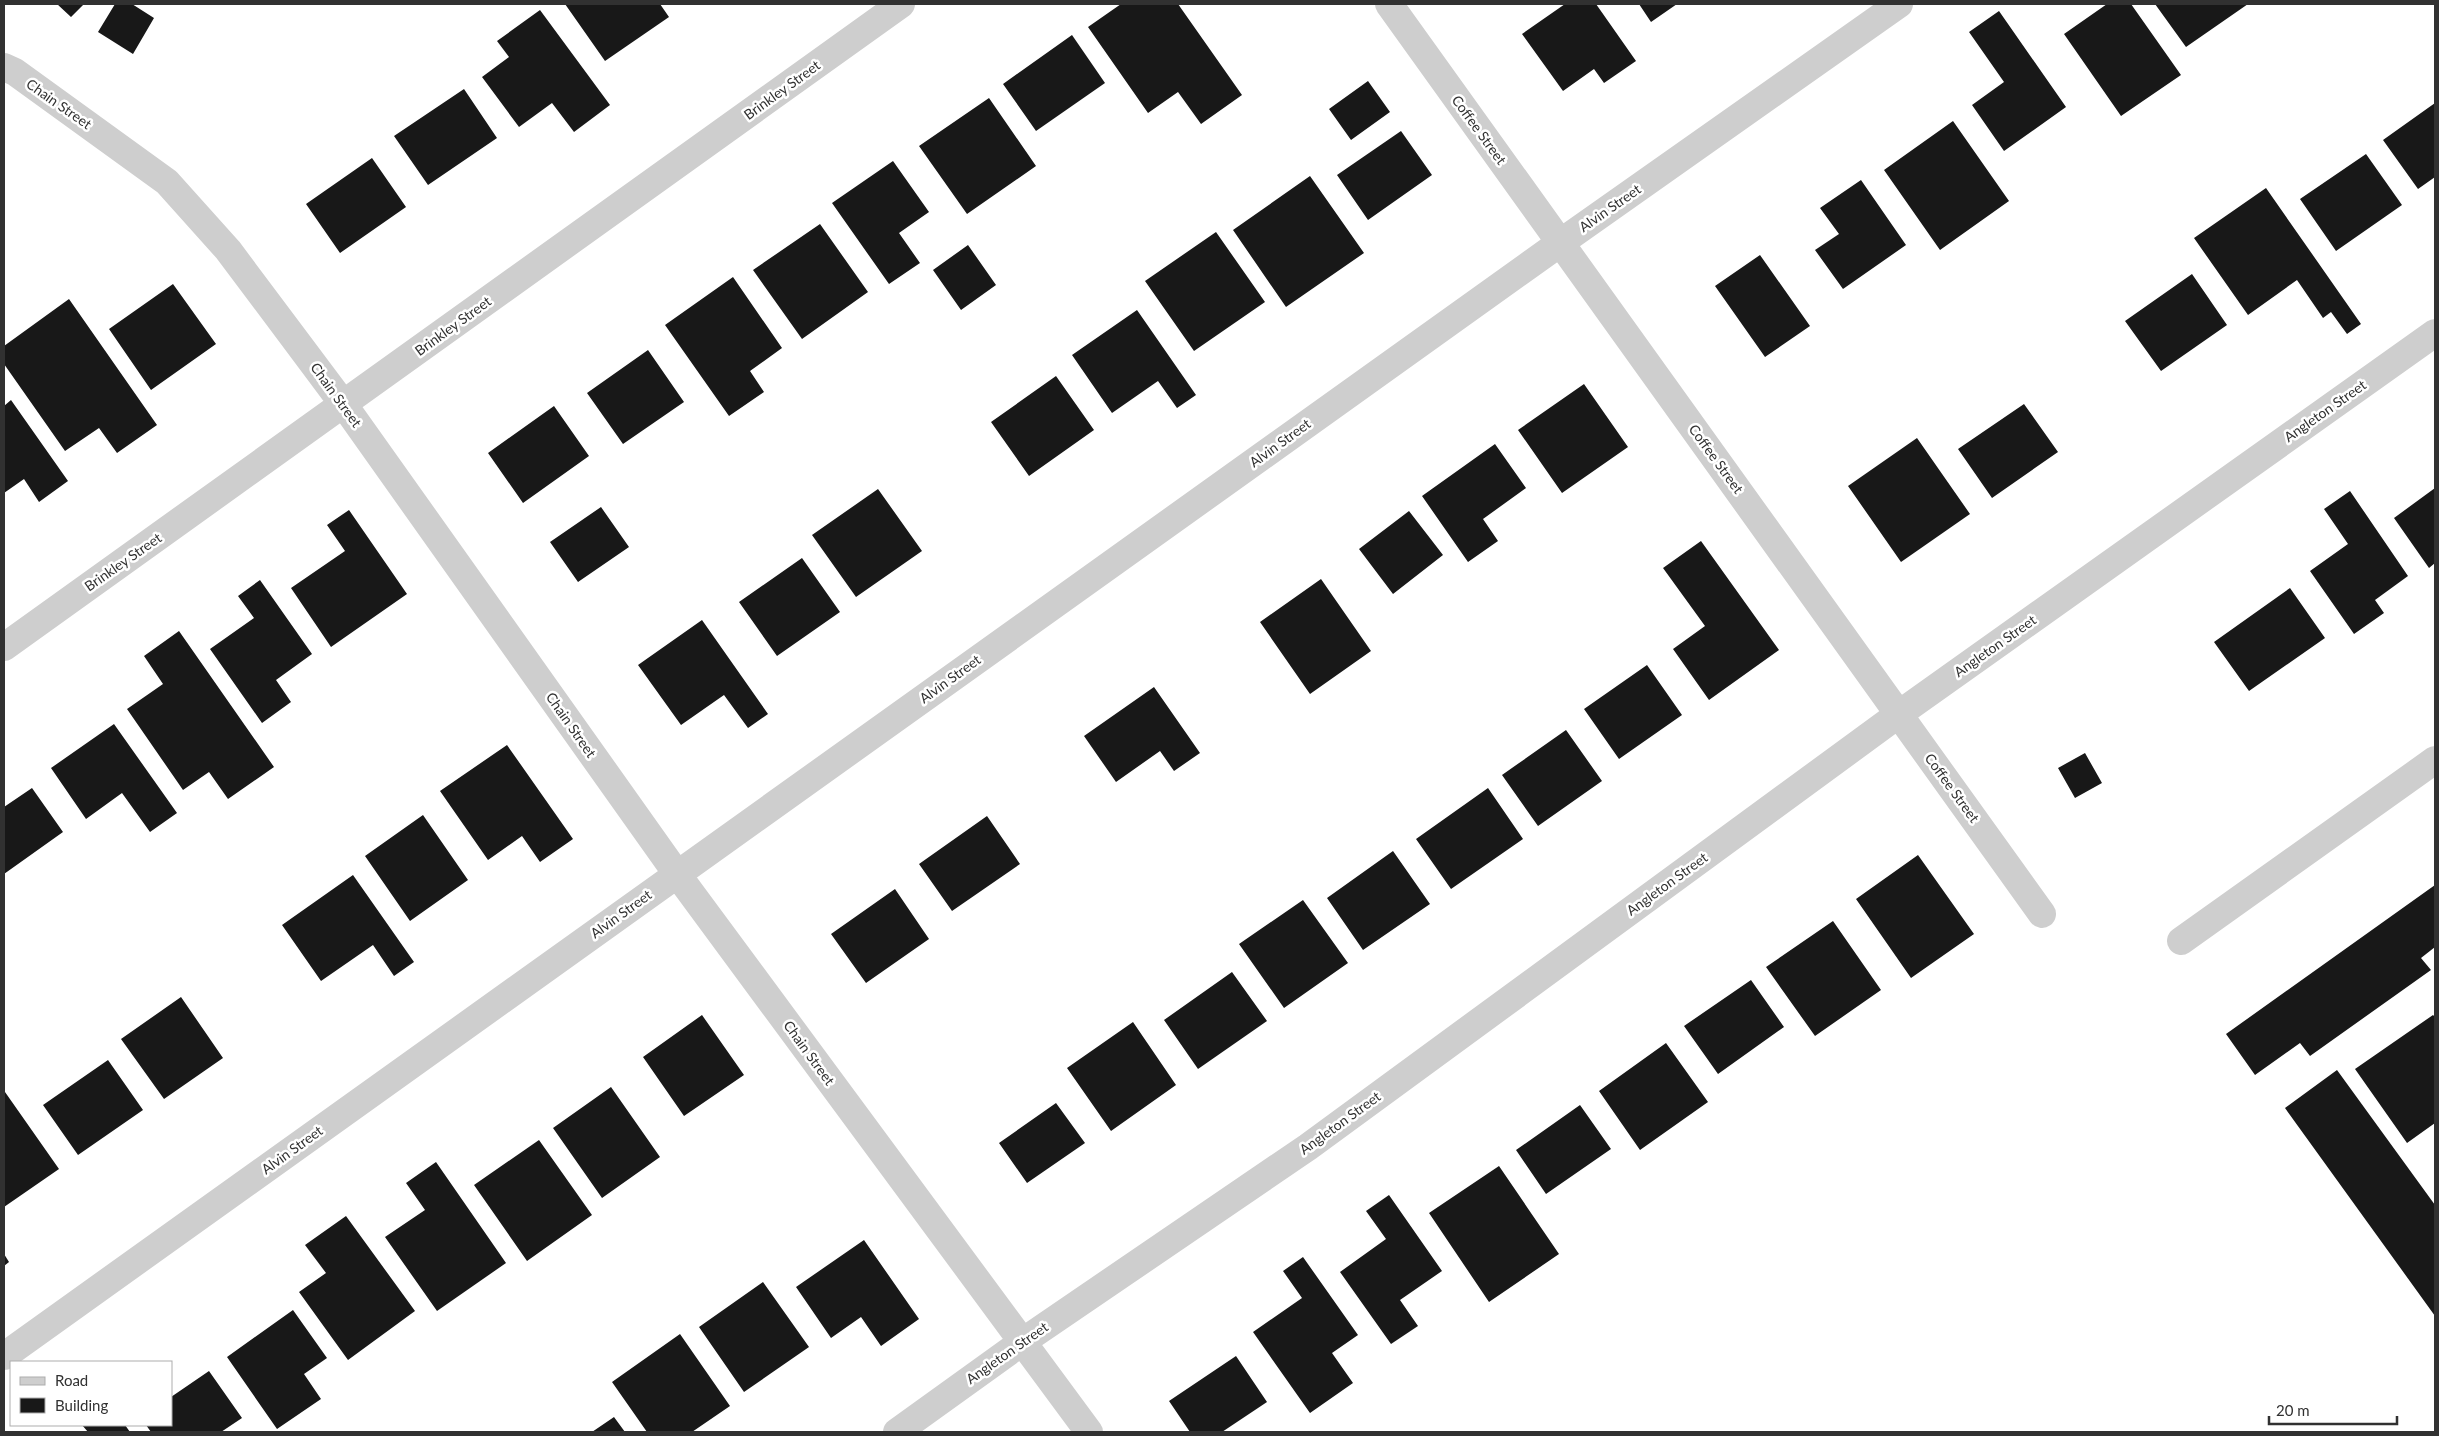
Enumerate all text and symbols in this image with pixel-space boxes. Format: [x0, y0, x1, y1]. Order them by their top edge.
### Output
street label: Brinkley Street [740, 56, 823, 123]
street label: Chain Street [23, 75, 95, 132]
street label: Coffee Street [1449, 92, 1510, 168]
street label: Alvin Street [1576, 180, 1644, 235]
street label: Brinkley Street [411, 292, 494, 359]
street label: Chain Street [307, 359, 366, 430]
street label: Angleton Street [2280, 376, 2369, 445]
street label: Alvin Street [1246, 415, 1314, 471]
street label: Coffee Street [1686, 421, 1747, 497]
street label: Brinkley Street [81, 529, 165, 594]
street label: Angleton Street [1950, 611, 2039, 680]
street label: Alvin Street [916, 651, 984, 707]
street label: Chain Street [543, 689, 600, 761]
street label: Coffee Street [1922, 750, 1983, 826]
street label: Angleton Street [1623, 848, 1711, 919]
street label: Alvin Street [587, 886, 655, 942]
street label: Chain Street [780, 1017, 839, 1088]
street label: Angleton Street [1296, 1087, 1384, 1158]
street label: Alvin Street [258, 1122, 326, 1178]
street label: Angleton Street [962, 1318, 1051, 1387]
legend [10, 1361, 172, 1426]
text: Road [55, 1371, 88, 1389]
scale bar [2269, 1394, 2396, 1426]
text: Building [55, 1396, 108, 1414]
text: 20 m [2276, 1401, 2310, 1419]

